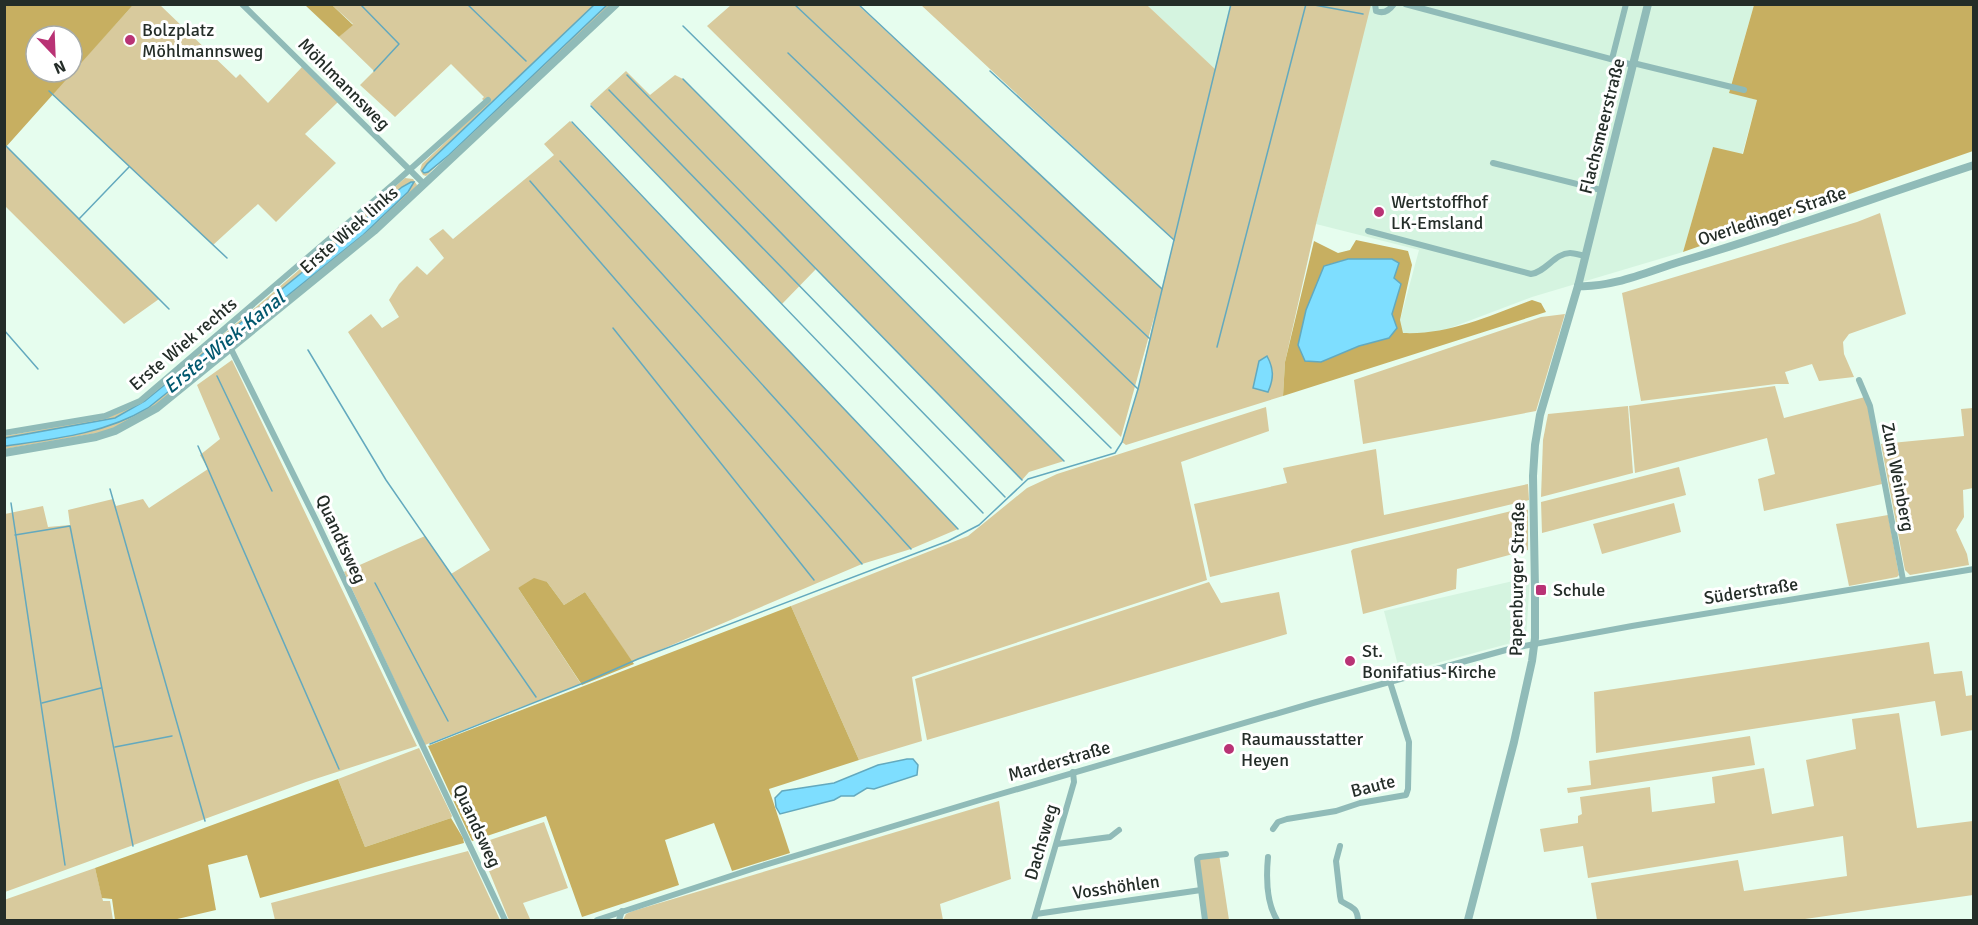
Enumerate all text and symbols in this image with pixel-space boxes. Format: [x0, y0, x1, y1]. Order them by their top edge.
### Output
place label: Bolzplatz Möhlmannsweg [142, 19, 263, 62]
north arrow [24, 24, 84, 84]
marker: Bolzplatz Möhlmannsweg [123, 33, 137, 47]
street label: Möhlmannsweg [293, 33, 395, 135]
text: N [50, 56, 69, 78]
street label: Flachsmeerstraße [1575, 56, 1629, 196]
street label: Erste Wiek links [295, 181, 403, 279]
street label: Overledinger Straße [1695, 182, 1849, 250]
place label: Wertstoffhof LK-Emsland [1391, 191, 1489, 234]
marker: Wertstoffhof LK-Emsland [1372, 205, 1386, 219]
water label: Erste-Wiek-Kanal [158, 284, 292, 399]
street label: Erste Wiek rechts [125, 293, 241, 395]
street label: Zum Weinberg [1877, 421, 1919, 533]
street label: Quandtsweg [311, 491, 371, 587]
street label: Papenburger Straße [1505, 502, 1529, 656]
street label: Süderstraße [1702, 573, 1800, 609]
place label: Schule [1553, 579, 1605, 601]
marker: Schule [1534, 583, 1548, 597]
place label: St. Bonifatius-Kirche [1362, 640, 1496, 683]
marker: St. Bonifatius-Kirche [1343, 654, 1357, 668]
place label: Raumausstatter Heyen [1241, 728, 1363, 771]
street label: Marderstraße [1005, 736, 1113, 786]
marker: Raumausstatter Heyen [1222, 742, 1236, 756]
street label: Baute [1348, 770, 1398, 802]
street label: Quandsweg [448, 781, 506, 871]
street label: Dachsweg [1020, 801, 1062, 883]
street label: Vosshöhlen [1071, 870, 1161, 904]

